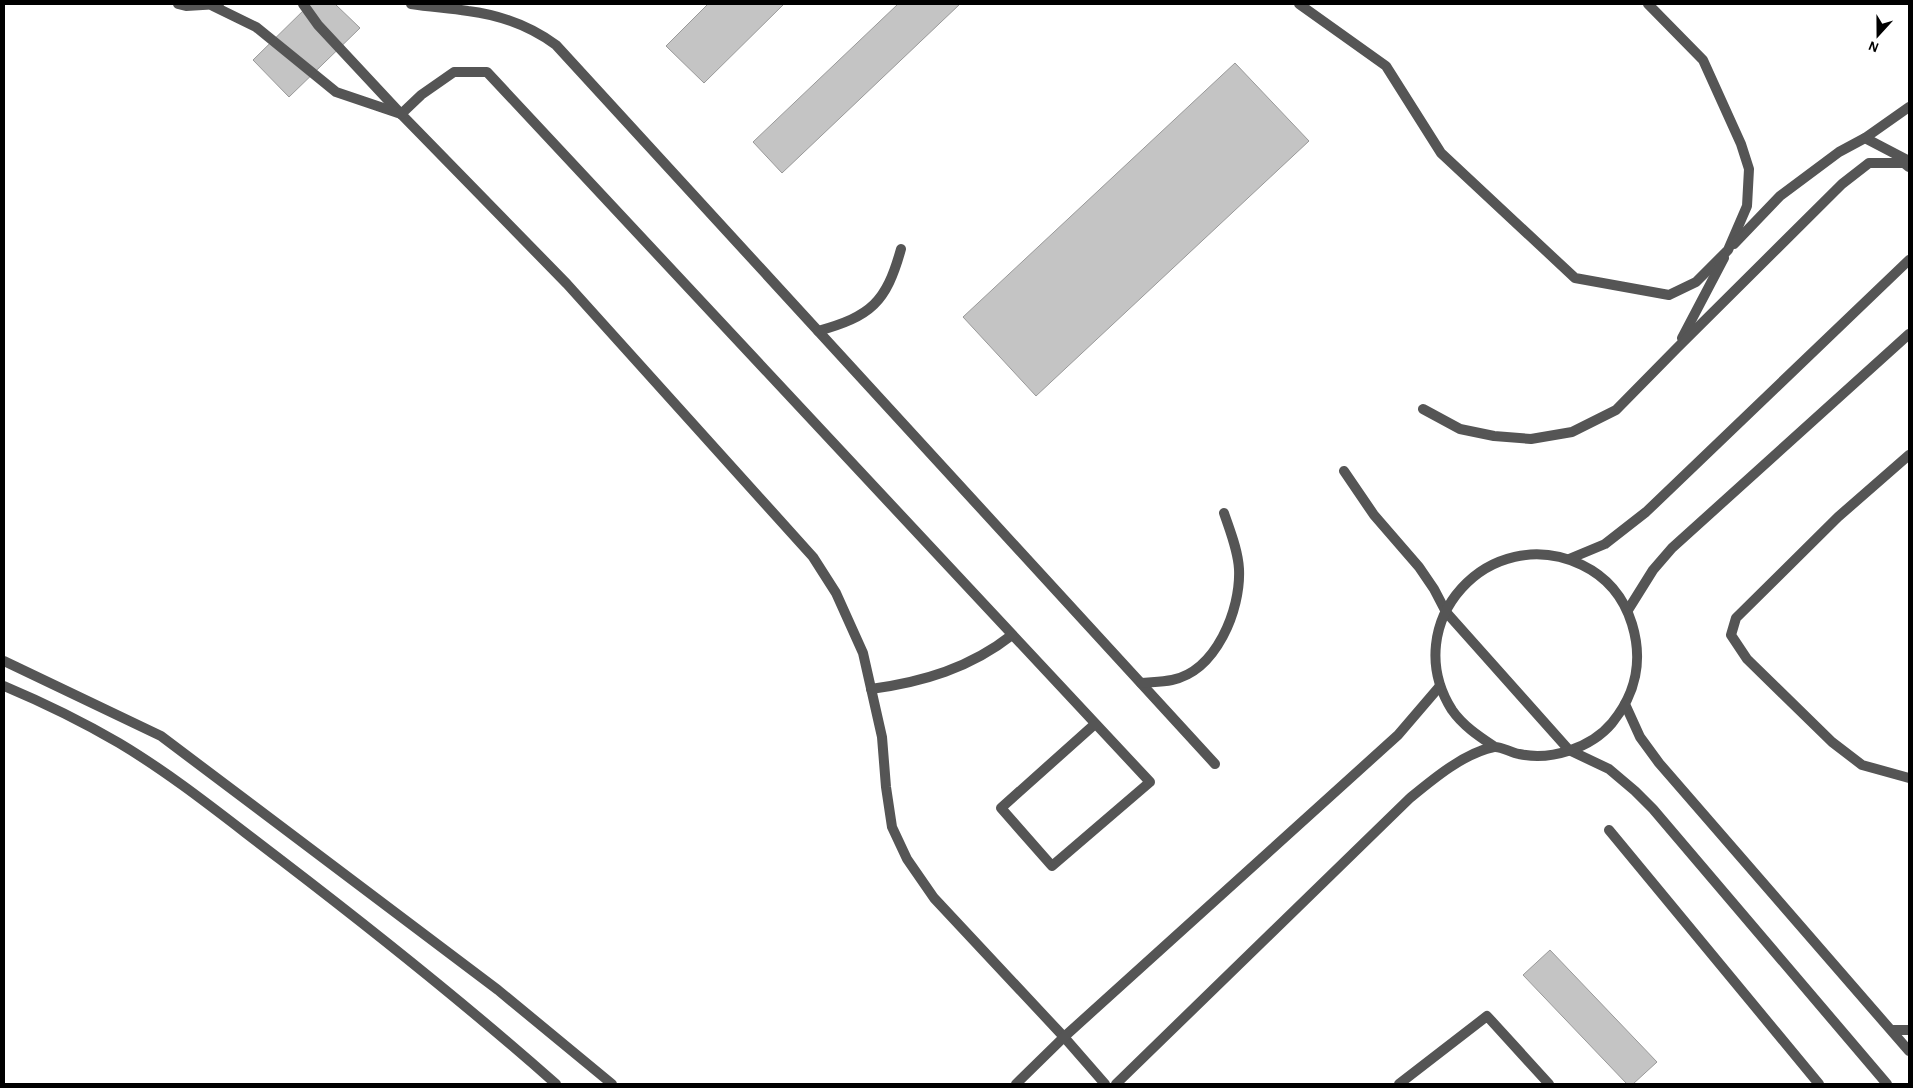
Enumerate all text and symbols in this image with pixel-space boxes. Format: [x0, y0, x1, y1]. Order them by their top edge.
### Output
north arrow [1853, 10, 1903, 60]
text: N [1867, 38, 1881, 54]

